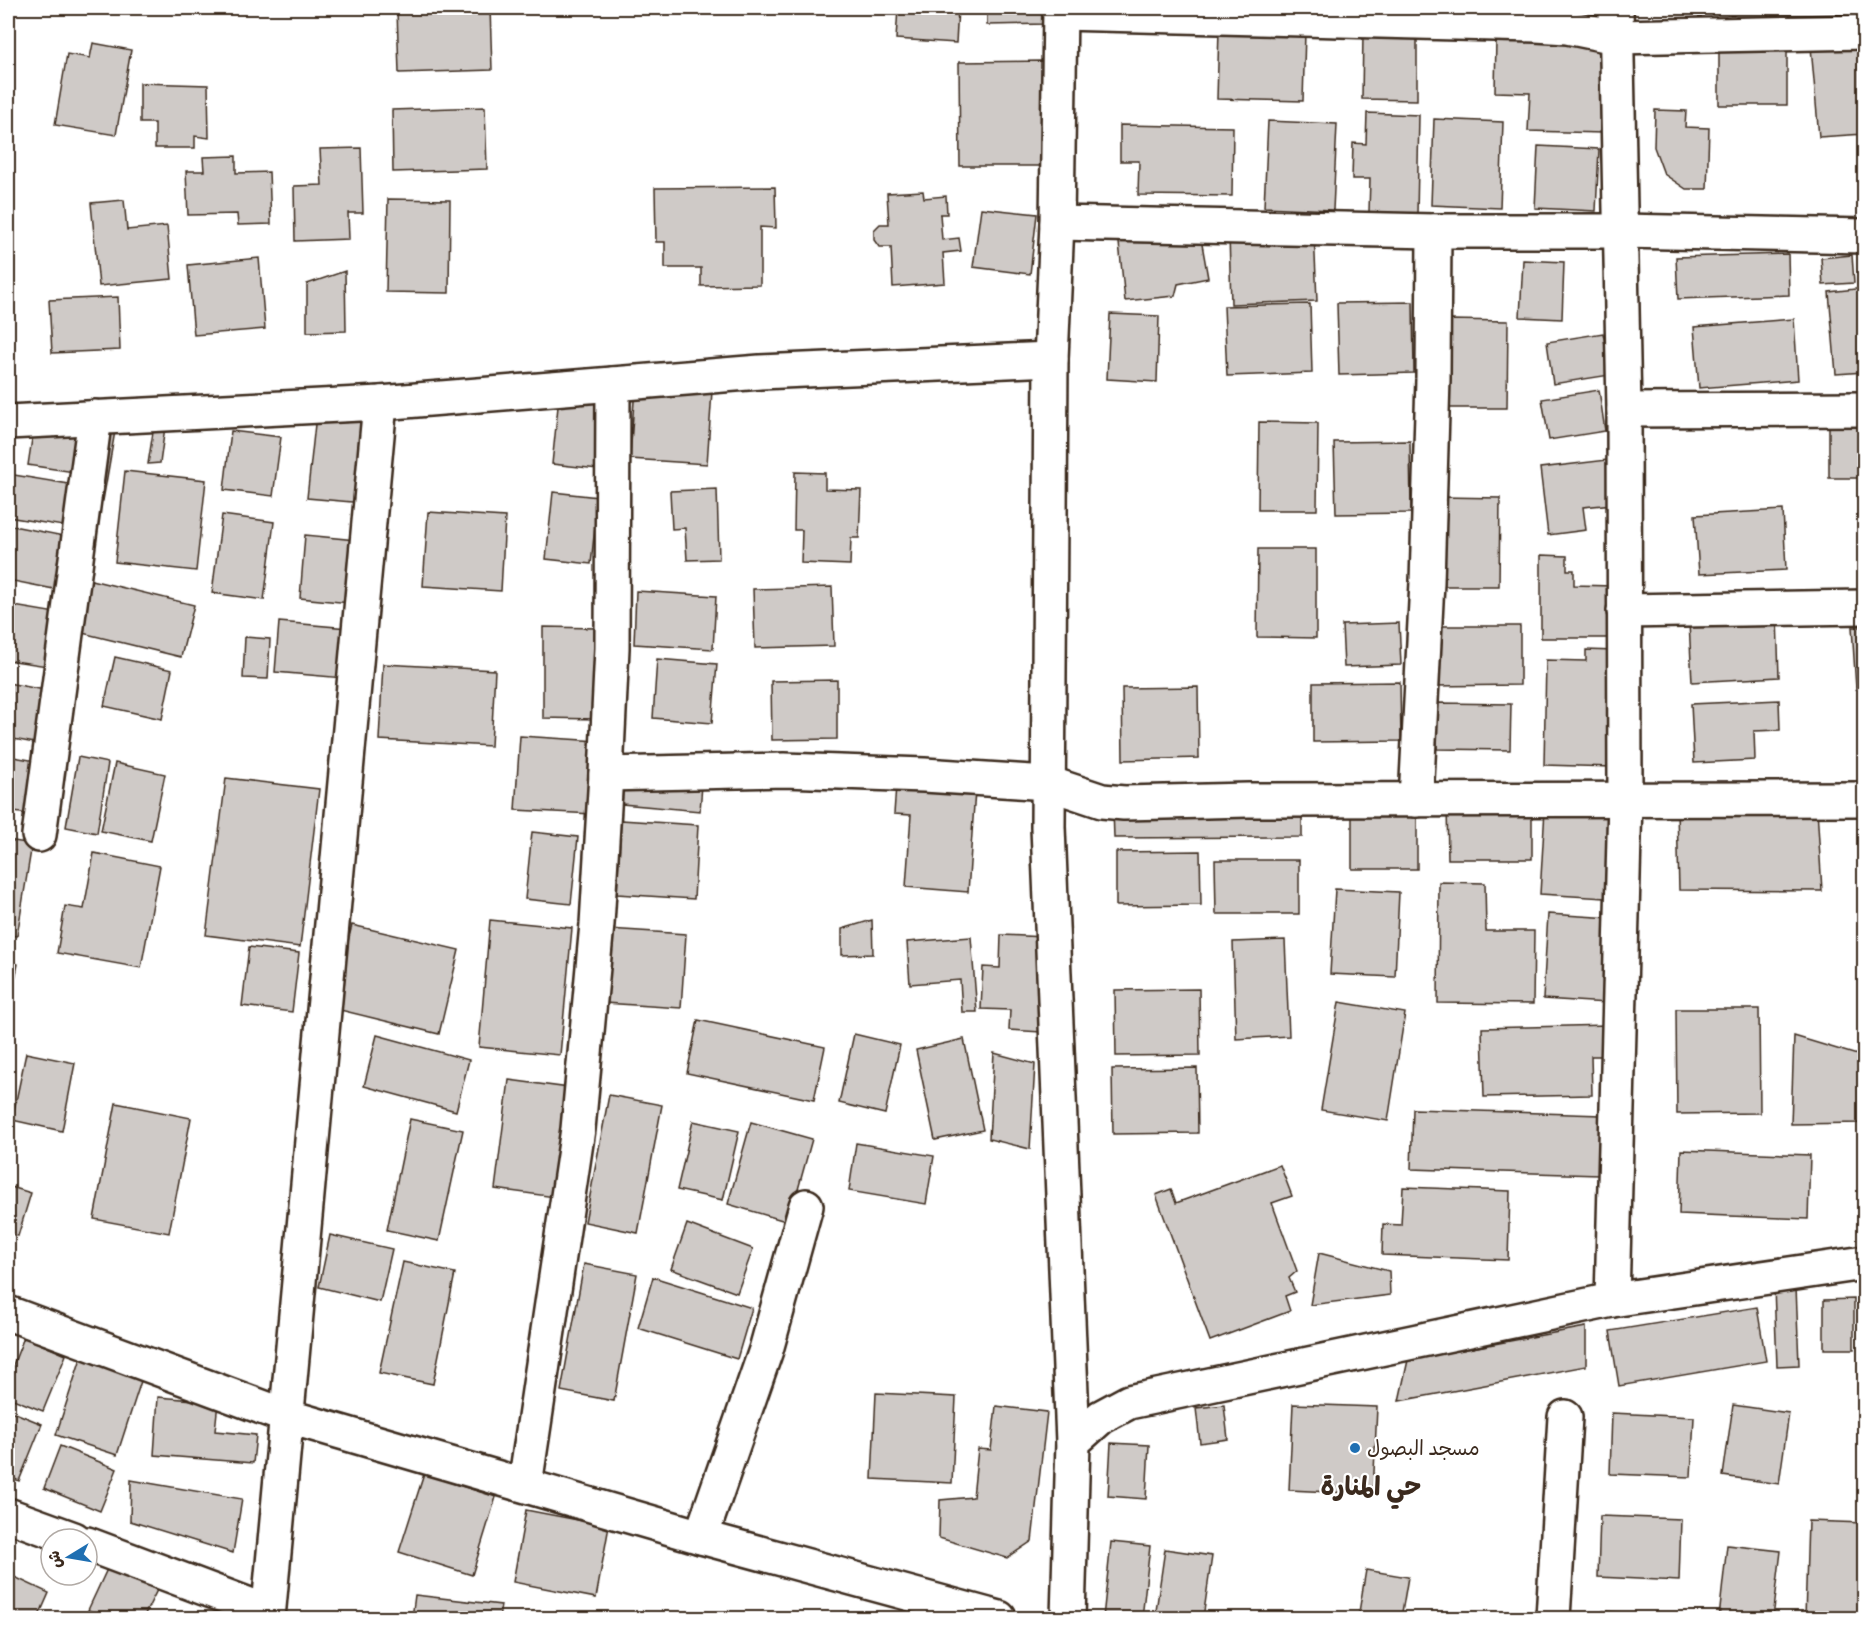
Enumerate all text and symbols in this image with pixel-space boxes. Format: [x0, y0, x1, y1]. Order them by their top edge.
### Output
place label: مسجد البصول [1367, 1436, 1480, 1461]
marker: مسجد البصول [1348, 1441, 1362, 1455]
district label: حي المنارة [1321, 1471, 1421, 1510]
north arrow [39, 1527, 99, 1587]
text: ش [44, 1549, 67, 1570]

